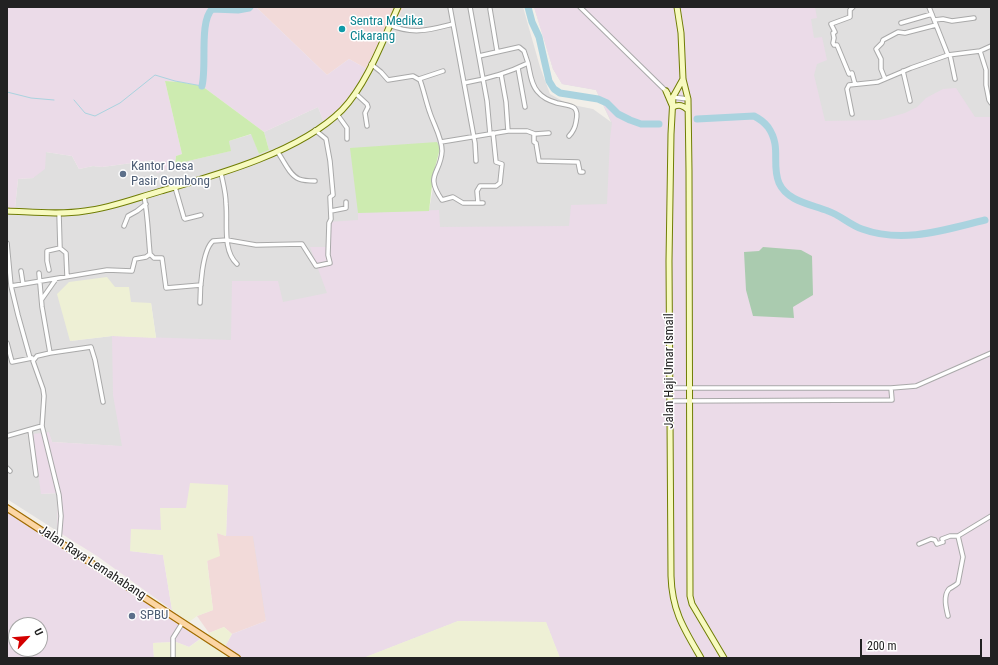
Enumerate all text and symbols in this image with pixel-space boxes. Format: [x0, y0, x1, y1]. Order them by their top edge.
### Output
place label: Sentra Medika Cikarang [350, 14, 423, 45]
marker: Sentra Medika Cikarang [337, 24, 347, 34]
place label: Kantor Desa Pasir Gombong [131, 159, 210, 190]
marker: Kantor Desa Pasir Gombong [118, 169, 128, 179]
street label: Jalan Haji Umar Ismail [662, 313, 678, 429]
street label: Jalan Raya Lemahabang [35, 522, 149, 604]
place label: SPBU [140, 608, 168, 624]
marker: SPBU [127, 611, 137, 621]
north arrow [8, 617, 48, 657]
text: U [31, 626, 46, 638]
scale bar [862, 631, 984, 657]
text: 200 m [867, 639, 897, 653]

